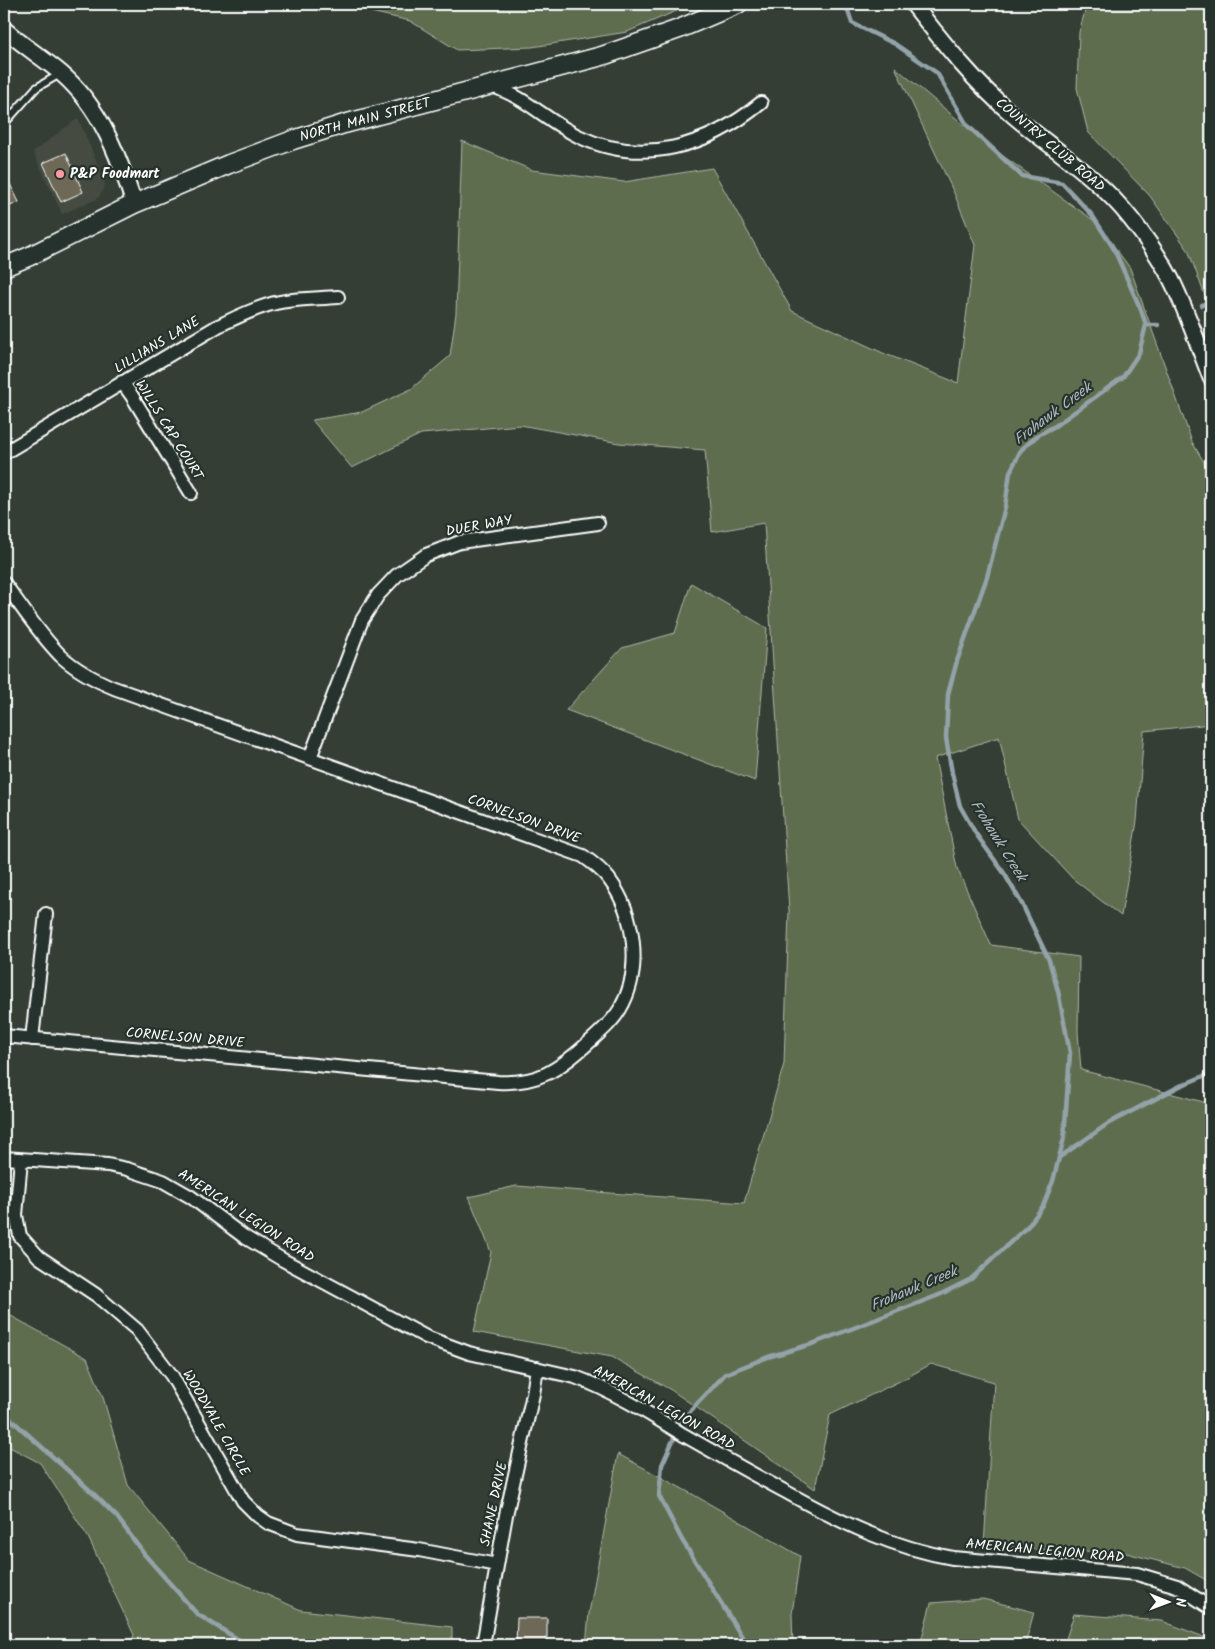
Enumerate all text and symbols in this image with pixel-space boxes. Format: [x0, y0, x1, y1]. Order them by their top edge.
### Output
street label: NORTH MAIN STREET [297, 92, 434, 148]
street label: COUNTRY CLUB ROAD [990, 92, 1110, 198]
place label: P&P Foodmart [70, 163, 160, 185]
marker: P&P Foodmart [54, 168, 66, 180]
street label: LILLIANS LANE [110, 310, 205, 379]
water label: Frohawk Creek [1009, 375, 1099, 451]
street label: WILLS CAP COURT [129, 376, 210, 486]
street label: DUER WAY [444, 509, 515, 543]
street label: CORNELSON DRIVE [464, 788, 584, 850]
water label: Frohawk Creek [963, 795, 1034, 888]
street label: CORNELSON DRIVE [125, 1022, 246, 1054]
street label: AMERICAN LEGION ROAD [173, 1163, 319, 1269]
water label: Frohawk Creek [867, 1259, 963, 1318]
street label: AMERICAN LEGION ROAD [589, 1360, 739, 1456]
street label: WOODVALE CIRCLE [177, 1366, 256, 1481]
street label: SHANE DRIVE [474, 1459, 514, 1548]
street label: AMERICAN LEGION ROAD [965, 1533, 1125, 1569]
north arrow [1142, 1576, 1192, 1626]
text: N [1169, 1598, 1191, 1607]

